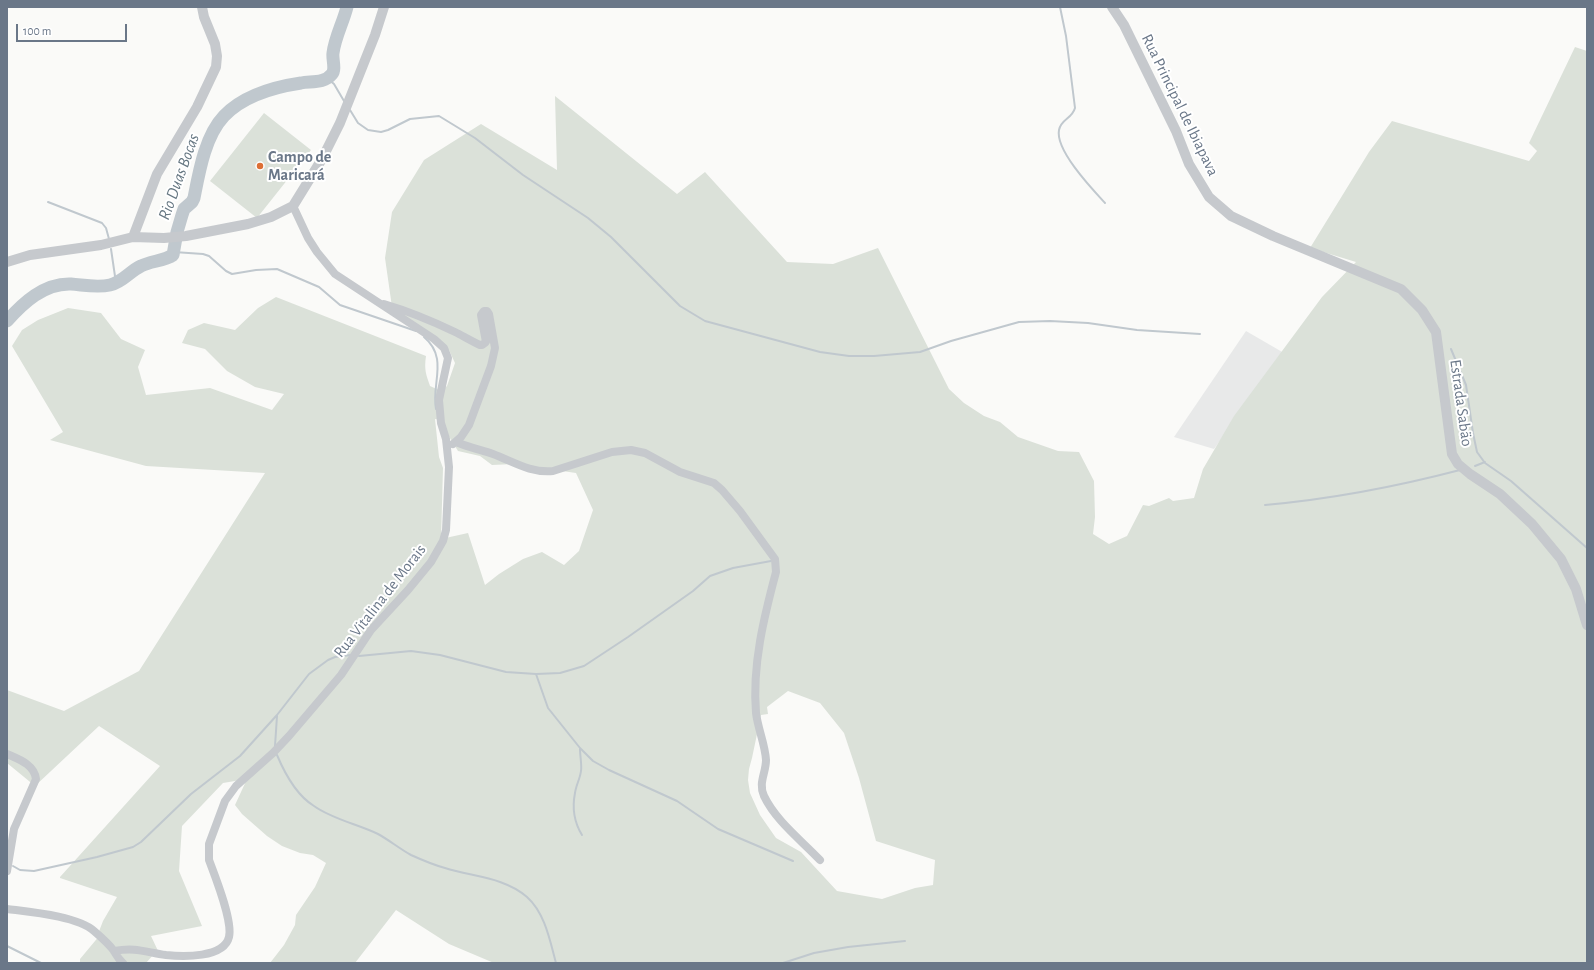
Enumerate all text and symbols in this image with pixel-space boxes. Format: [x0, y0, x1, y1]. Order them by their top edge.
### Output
scale bar [18, 16, 129, 42]
text: 100 m [23, 25, 51, 37]
street label: Rua Principal de Ibiapava [1137, 31, 1223, 179]
water label: Rio Duas Bocas [154, 131, 204, 223]
place label: Campo de Maricará [268, 147, 331, 185]
marker: Campo de Maricará [255, 161, 265, 171]
street label: Estrada Sabäo [1445, 358, 1477, 448]
street label: Rua Vitalina de Morais [330, 540, 430, 662]

